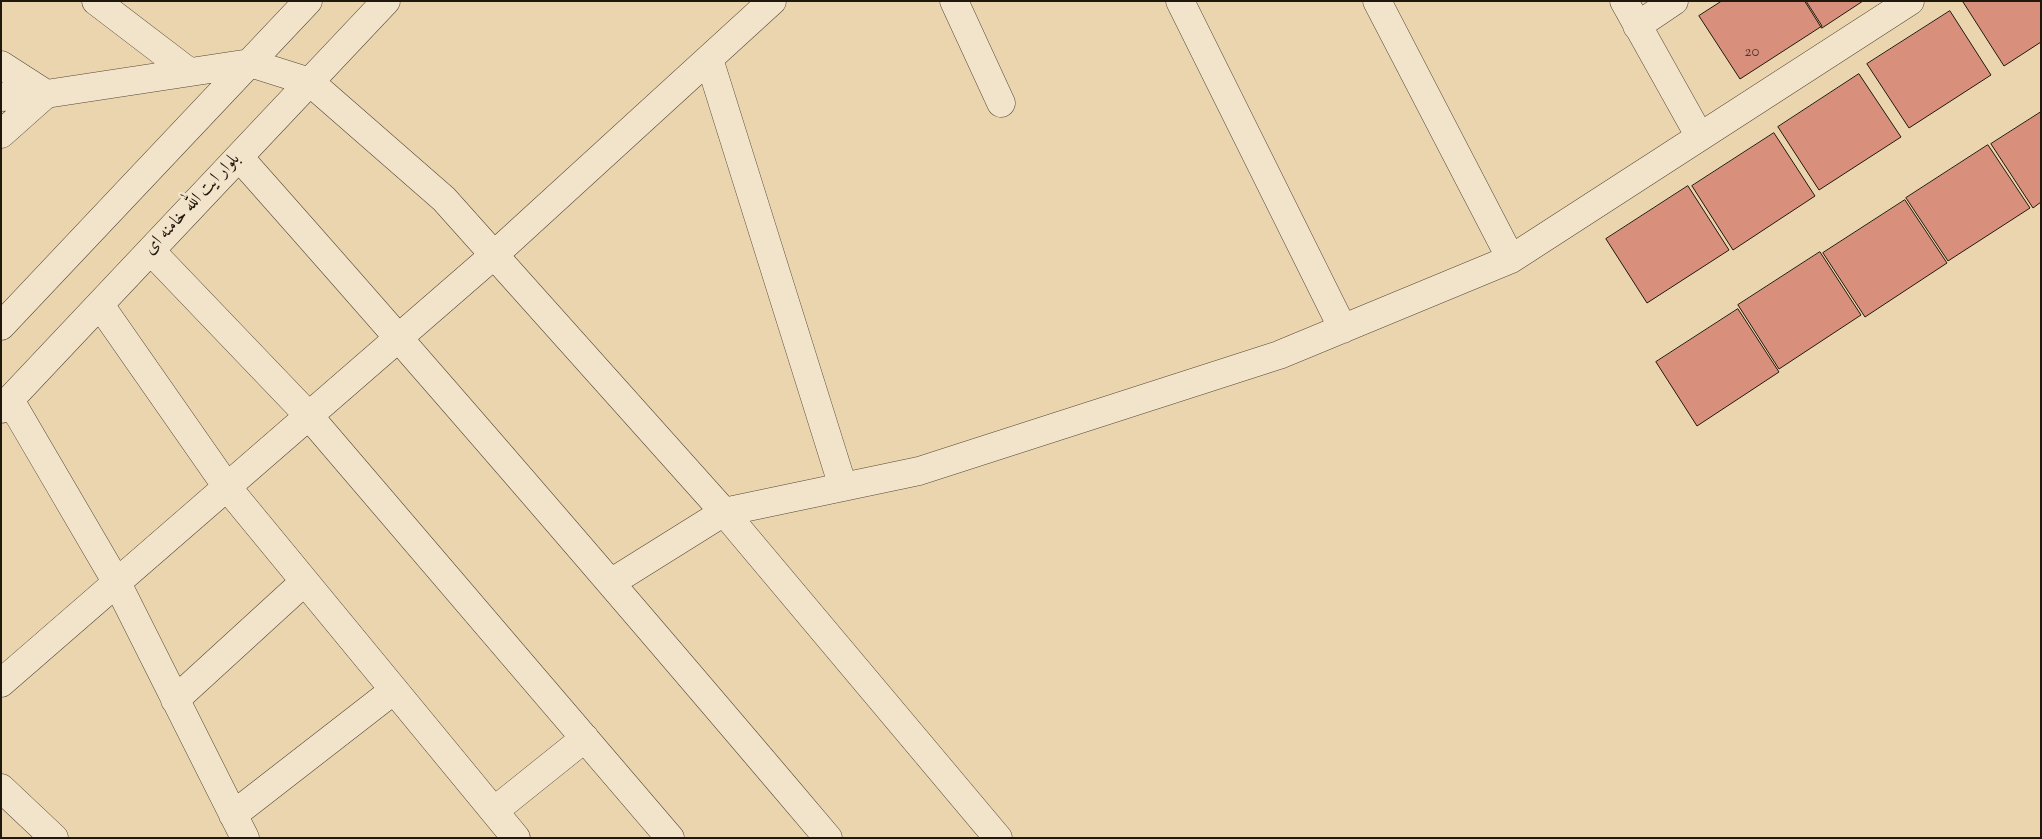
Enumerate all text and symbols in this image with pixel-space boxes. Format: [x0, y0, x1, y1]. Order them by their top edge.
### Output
house number: 20 [1745, 44, 1759, 62]
street label: بلوار ایت الله خامنه ای [140, 150, 246, 260]

